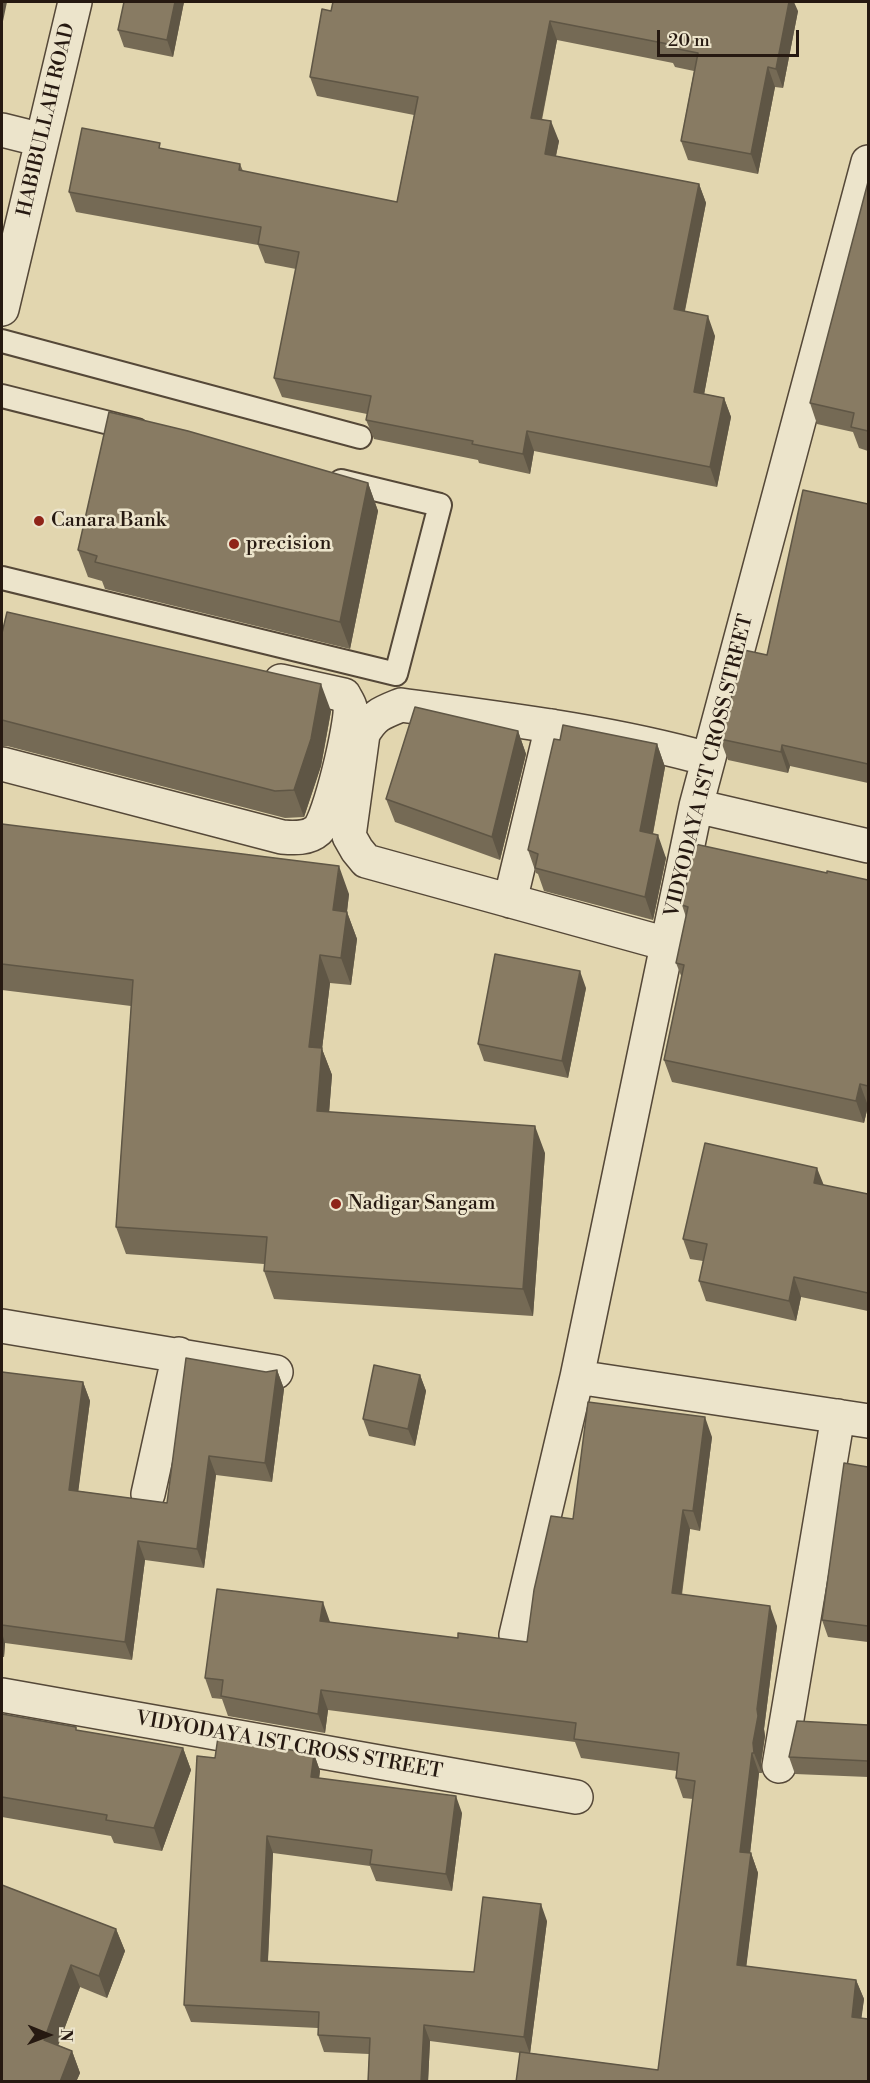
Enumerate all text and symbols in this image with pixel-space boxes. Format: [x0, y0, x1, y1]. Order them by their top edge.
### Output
scale bar [660, 18, 802, 56]
street label: HABIBULLAH ROAD [13, 21, 81, 219]
text: 20 m [668, 29, 710, 52]
place label: Canara Bank [51, 509, 166, 533]
marker: Canara Bank [32, 514, 46, 528]
place label: precision [246, 532, 331, 556]
marker: precision [227, 537, 241, 551]
street label: VIDYODAYA 1ST CROSS STREET [661, 612, 759, 920]
place label: Nadigar Sangam [348, 1192, 495, 1216]
marker: Nadigar Sangam [329, 1197, 343, 1211]
street label: VIDYODAYA 1ST CROSS STREET [134, 1707, 444, 1785]
north arrow [18, 2005, 78, 2065]
text: N [56, 2029, 76, 2042]

